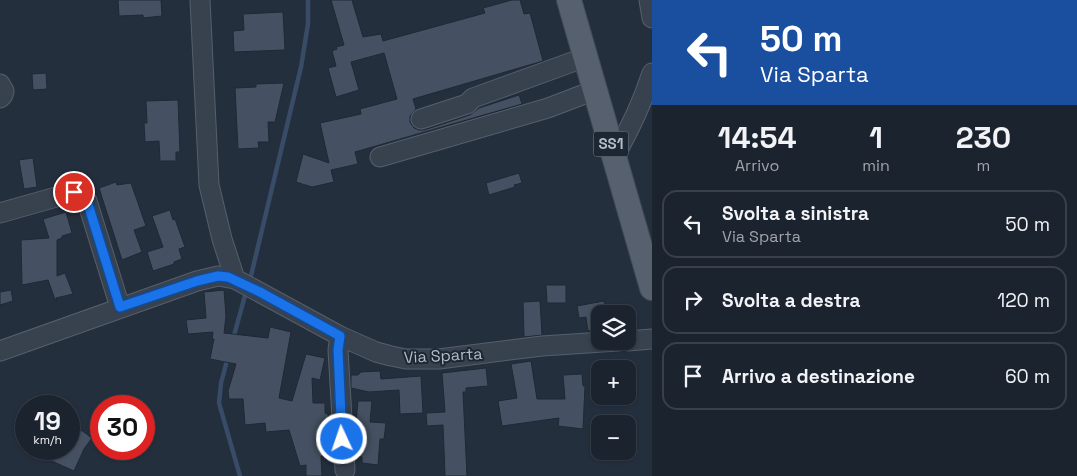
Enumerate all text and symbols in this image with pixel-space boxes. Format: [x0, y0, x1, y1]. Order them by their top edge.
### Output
text: 50 m [760, 17, 842, 61]
icon: left [677, 20, 742, 85]
text: Via Sparta [760, 60, 869, 88]
text: 14:54 [718, 118, 797, 157]
text: 1 [869, 118, 883, 157]
text: 230 [956, 118, 1011, 157]
road number: SS1 [594, 132, 628, 156]
text: Arrivo [735, 155, 779, 176]
text: min [862, 155, 890, 176]
text: m [977, 155, 990, 176]
pin [53, 171, 95, 213]
icon: arrive [60, 178, 88, 206]
text: Svolta a sinistra [722, 201, 869, 226]
icon: left [679, 210, 707, 238]
text: 50 m [1005, 212, 1050, 237]
text: Via Sparta [722, 226, 801, 247]
icon: right [679, 286, 707, 314]
text: Svolta a destra [722, 288, 860, 313]
text: 120 m [997, 288, 1050, 313]
map controls [591, 305, 636, 460]
button: layers [591, 305, 636, 350]
street label: Via Sparta [403, 343, 483, 368]
button: + [591, 360, 636, 405]
icon: arrive [679, 362, 707, 390]
text: Arrivo a destinazione [722, 364, 915, 389]
text: 60 m [1005, 364, 1050, 389]
speed limit sign: 30 [90, 395, 155, 460]
text: 19 [34, 405, 61, 437]
position arrow [315, 412, 367, 464]
button: − [591, 415, 636, 460]
text: km/h [33, 432, 62, 448]

